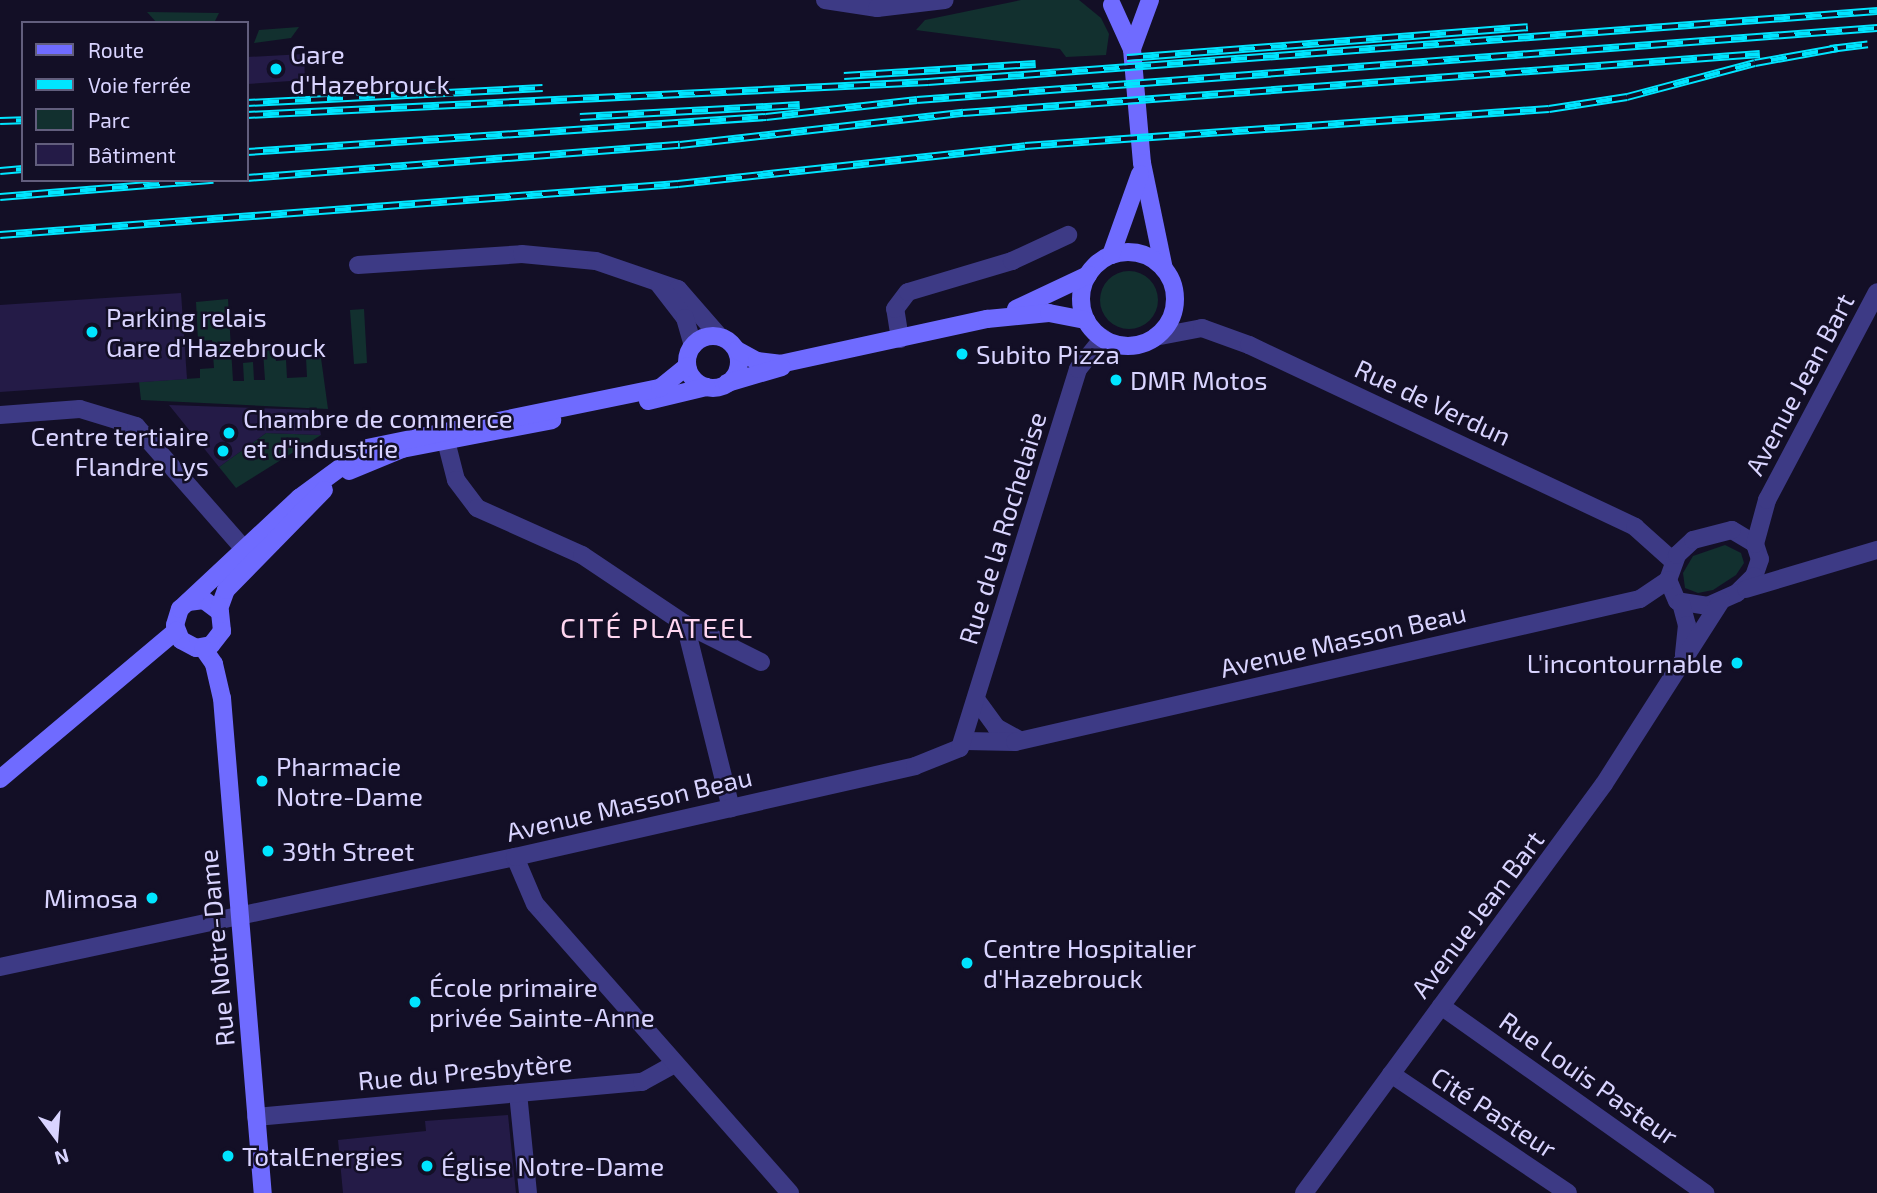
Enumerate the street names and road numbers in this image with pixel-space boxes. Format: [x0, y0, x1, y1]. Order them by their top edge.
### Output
street label: Avenue Jean Bart [1738, 288, 1860, 480]
street label: Rue de Verdun [1350, 352, 1516, 452]
street label: Rue de la Rochelaise [952, 408, 1052, 648]
street label: Avenue Masson Beau [1217, 597, 1469, 683]
street label: Avenue Masson Beau [503, 761, 755, 847]
street label: Avenue Jean Bart [1404, 824, 1550, 1004]
street label: Rue Notre-Dame [192, 848, 240, 1048]
street label: Rue Louis Pasteur [1494, 1005, 1684, 1151]
street label: Rue du Presbytère [356, 1046, 574, 1096]
street label: Cité Pasteur [1426, 1060, 1562, 1164]

